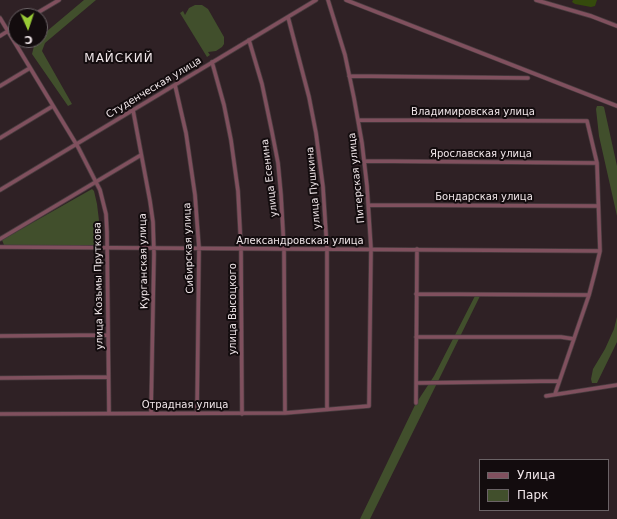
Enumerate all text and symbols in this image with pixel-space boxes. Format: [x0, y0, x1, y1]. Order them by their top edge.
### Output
north arrow [8, 8, 48, 48]
text: С [24, 33, 33, 46]
district label: МАЙСКИЙ [84, 52, 154, 66]
street label: Студенческая улица [104, 55, 204, 121]
street label: Владимировская улица [411, 106, 535, 118]
street label: Питерская улица [346, 132, 368, 224]
street label: улица Есенина [259, 138, 281, 218]
street label: улица Пушкина [304, 146, 324, 230]
street label: Ярославская улица [430, 148, 532, 160]
street label: Бондарская улица [435, 191, 533, 203]
street label: Сибирская улица [181, 202, 197, 294]
street label: Курганская улица [137, 213, 151, 309]
street label: улица Козьмы Пруткова [92, 222, 106, 350]
street label: Александровская улица [236, 235, 364, 247]
street label: улица Высоцкого [227, 263, 239, 355]
street label: Отрадная улица [142, 399, 228, 411]
legend [479, 459, 609, 511]
text: Улица [517, 468, 555, 482]
text: Парк [517, 488, 548, 502]

